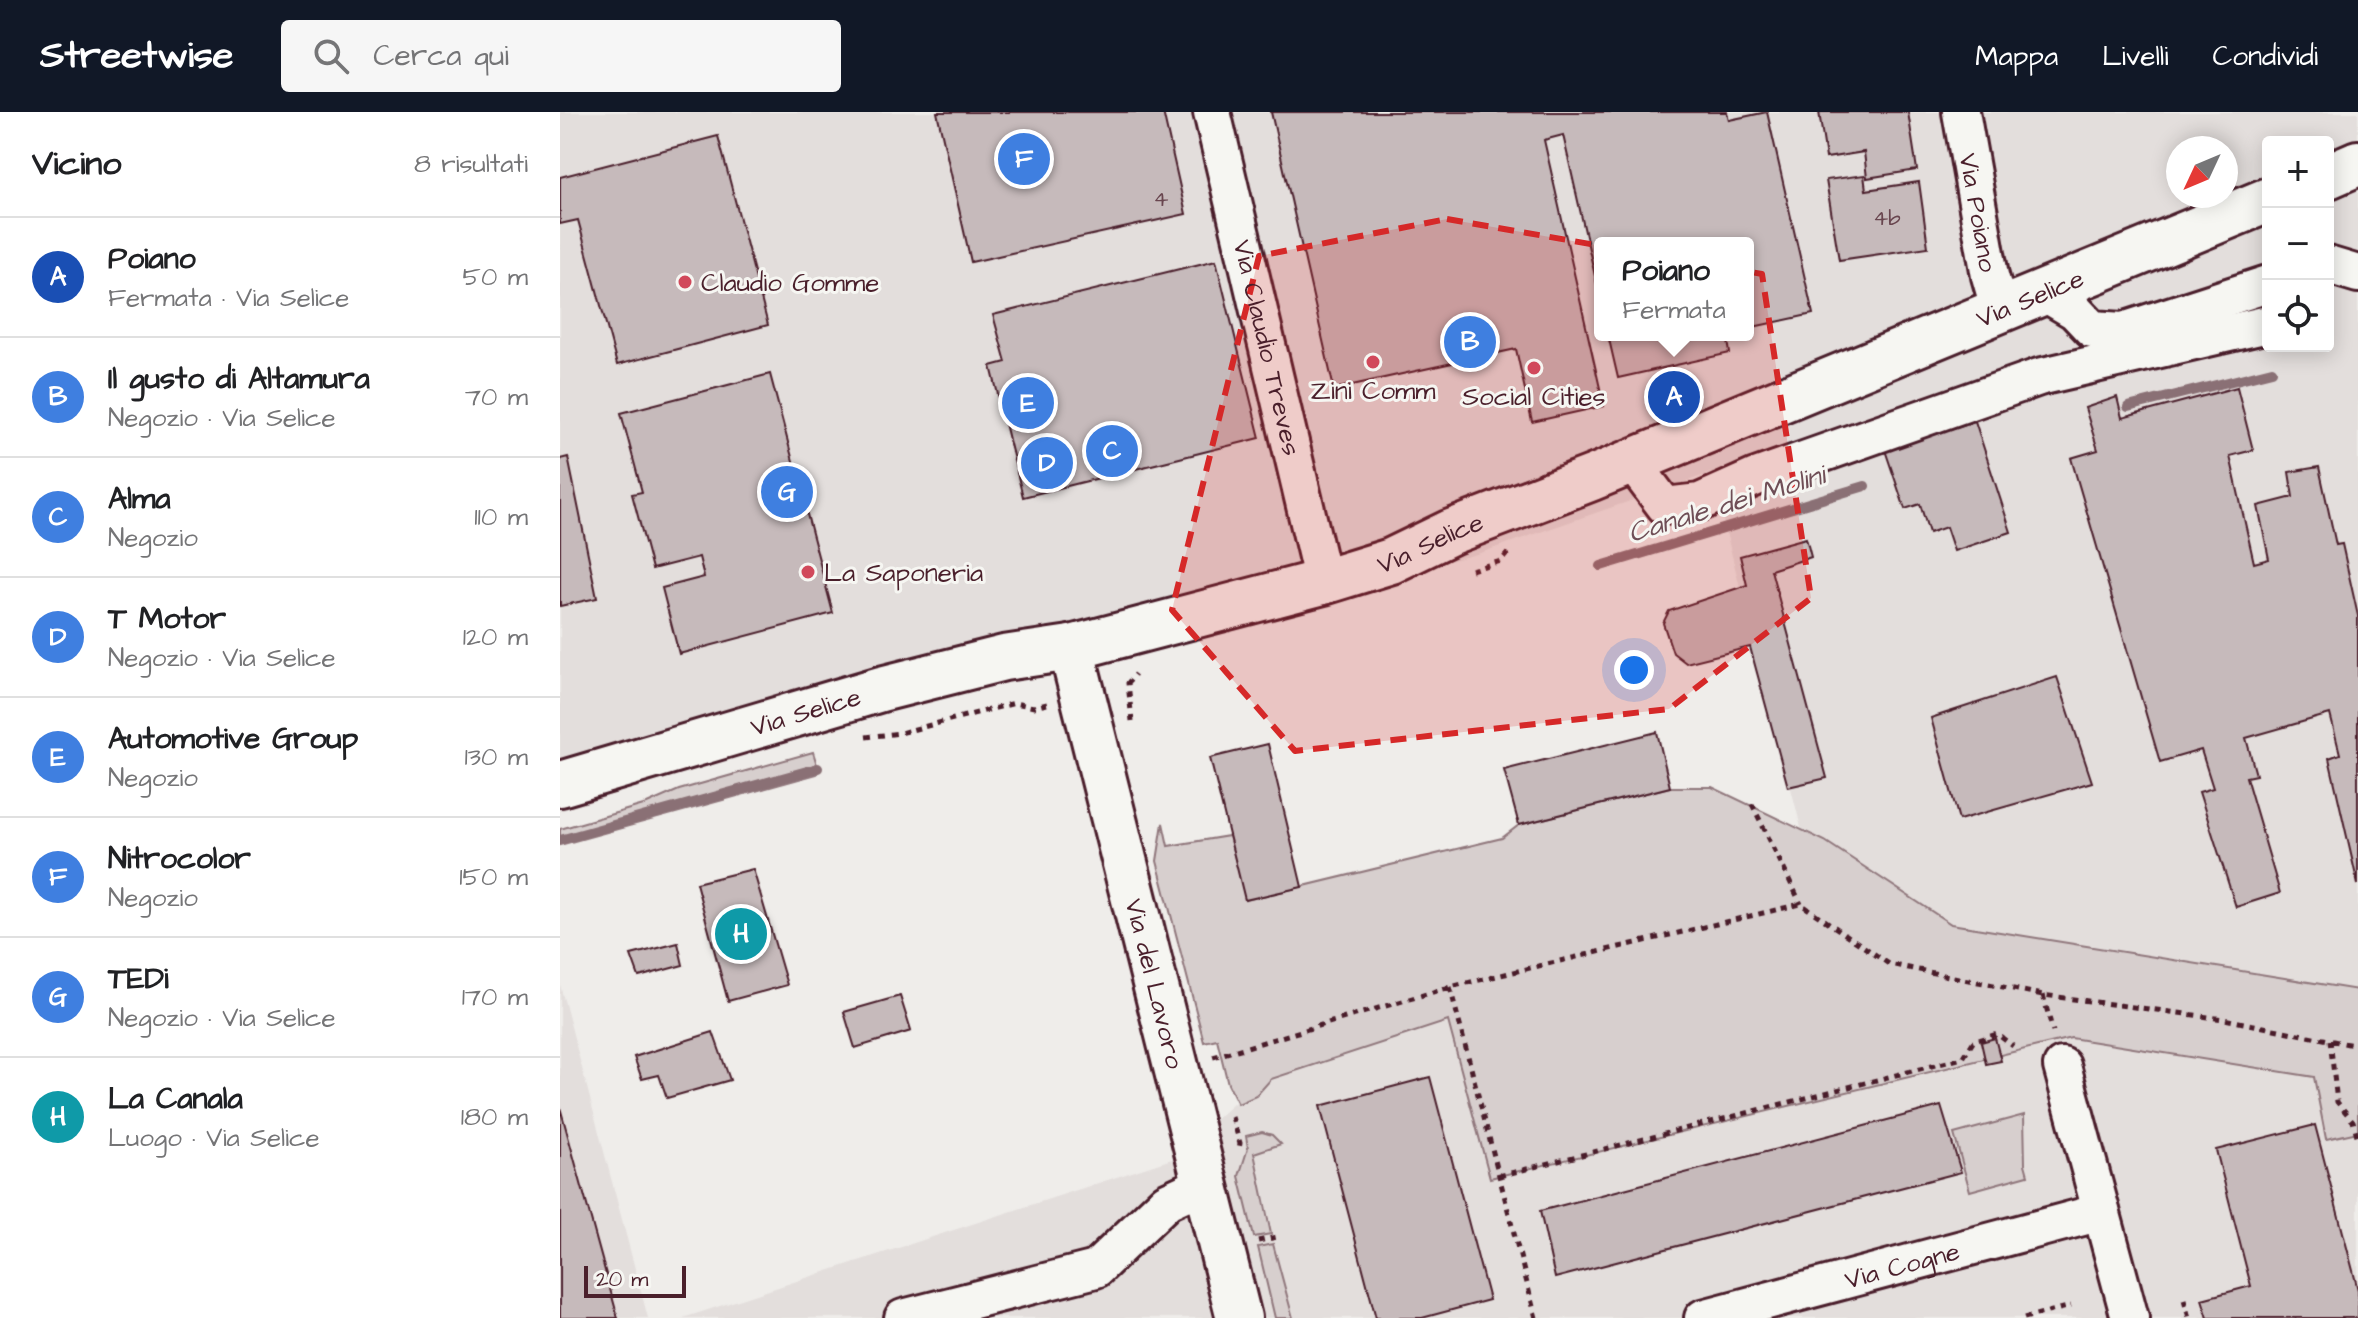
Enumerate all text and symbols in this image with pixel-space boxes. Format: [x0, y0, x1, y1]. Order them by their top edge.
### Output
search box [281, 20, 841, 92]
text: Streetwise [40, 30, 233, 82]
icon: search [309, 34, 353, 78]
text: Cerca qui [373, 35, 509, 77]
text: Mappa [1975, 37, 2058, 76]
text: Livelli [2102, 37, 2168, 76]
text: Condividi [2212, 37, 2318, 76]
pin: F [998, 129, 1050, 189]
north arrow [2166, 136, 2238, 208]
map controls [2262, 136, 2334, 352]
button: + [2262, 136, 2334, 208]
text: Vicino [32, 140, 121, 188]
text: 8 risultati [414, 146, 528, 182]
street label: Via Poiano [1950, 150, 2006, 275]
house number: 4 [1154, 184, 1169, 215]
house number: 4b [1873, 203, 1901, 234]
button: − [2262, 208, 2334, 280]
street label: Via Claudio Treves [1224, 236, 1310, 459]
popup [1594, 237, 1754, 341]
text: Poiano [108, 238, 196, 280]
text: Poiano [1622, 250, 1710, 292]
text: A [50, 259, 66, 295]
text: 50 m [463, 259, 528, 295]
street label: Via Selice [1971, 261, 2089, 337]
place label: Claudio Gomme [701, 265, 879, 301]
marker: Claudio Gomme [676, 273, 694, 291]
text: Fermata · Via Selice [108, 280, 349, 316]
button: locate [2262, 280, 2334, 352]
text: Fermata [1622, 292, 1726, 328]
pin: B [1444, 312, 1496, 372]
marker: Zini Comm [1364, 353, 1382, 371]
text: Il gusto di Altamura [108, 358, 370, 400]
marker: Social Cities [1525, 359, 1543, 377]
pin: A [1648, 367, 1700, 427]
pin: E [1002, 373, 1054, 433]
place label: Zini Comm [1310, 373, 1436, 409]
text: B [49, 379, 67, 415]
text: 70 m [465, 379, 528, 415]
place label: Social Cities [1462, 379, 1606, 415]
text: Negozio · Via Selice [108, 400, 336, 436]
pin: C [1086, 421, 1138, 481]
pin: D [1021, 433, 1073, 493]
water label: Canale dei Molini [1623, 455, 1833, 553]
pin: G [761, 462, 813, 522]
text: Alma [108, 478, 171, 520]
text: C [49, 499, 67, 535]
text: 110 m [474, 499, 528, 535]
street label: Via Selice [1373, 504, 1489, 583]
text: Negozio [108, 520, 198, 556]
place label: La Saponeria [824, 555, 983, 591]
marker: La Saponeria [799, 563, 817, 581]
text: T Motor [108, 598, 226, 640]
text: D [50, 619, 66, 655]
text: 120 m [463, 619, 528, 655]
text: Negozio · Via Selice [108, 640, 336, 676]
your location [1614, 650, 1654, 690]
street label: Via Selice [746, 679, 865, 746]
text: Automotive Group [108, 718, 358, 760]
text: E [50, 739, 66, 775]
text: 130 m [464, 739, 528, 775]
text: Negozio [108, 760, 198, 796]
text: Nitrocolor [108, 838, 251, 880]
text: F [49, 859, 67, 895]
text: 150 m [459, 859, 528, 895]
text: Negozio [108, 880, 198, 916]
street label: Via del Lavoro [1116, 895, 1193, 1073]
pin: H [715, 904, 767, 964]
text: TEDi [108, 958, 168, 1000]
text: G [49, 979, 67, 1015]
text: 170 m [462, 979, 528, 1015]
text: Negozio · Via Selice [108, 1000, 336, 1036]
text: La Canala [108, 1078, 243, 1120]
text: H [50, 1099, 66, 1135]
text: 180 m [461, 1099, 528, 1135]
text: Luogo · Via Selice [108, 1120, 320, 1156]
street label: Via Cogne [1841, 1233, 1964, 1298]
scale bar [584, 1262, 686, 1298]
text: 20 m [596, 1264, 648, 1295]

